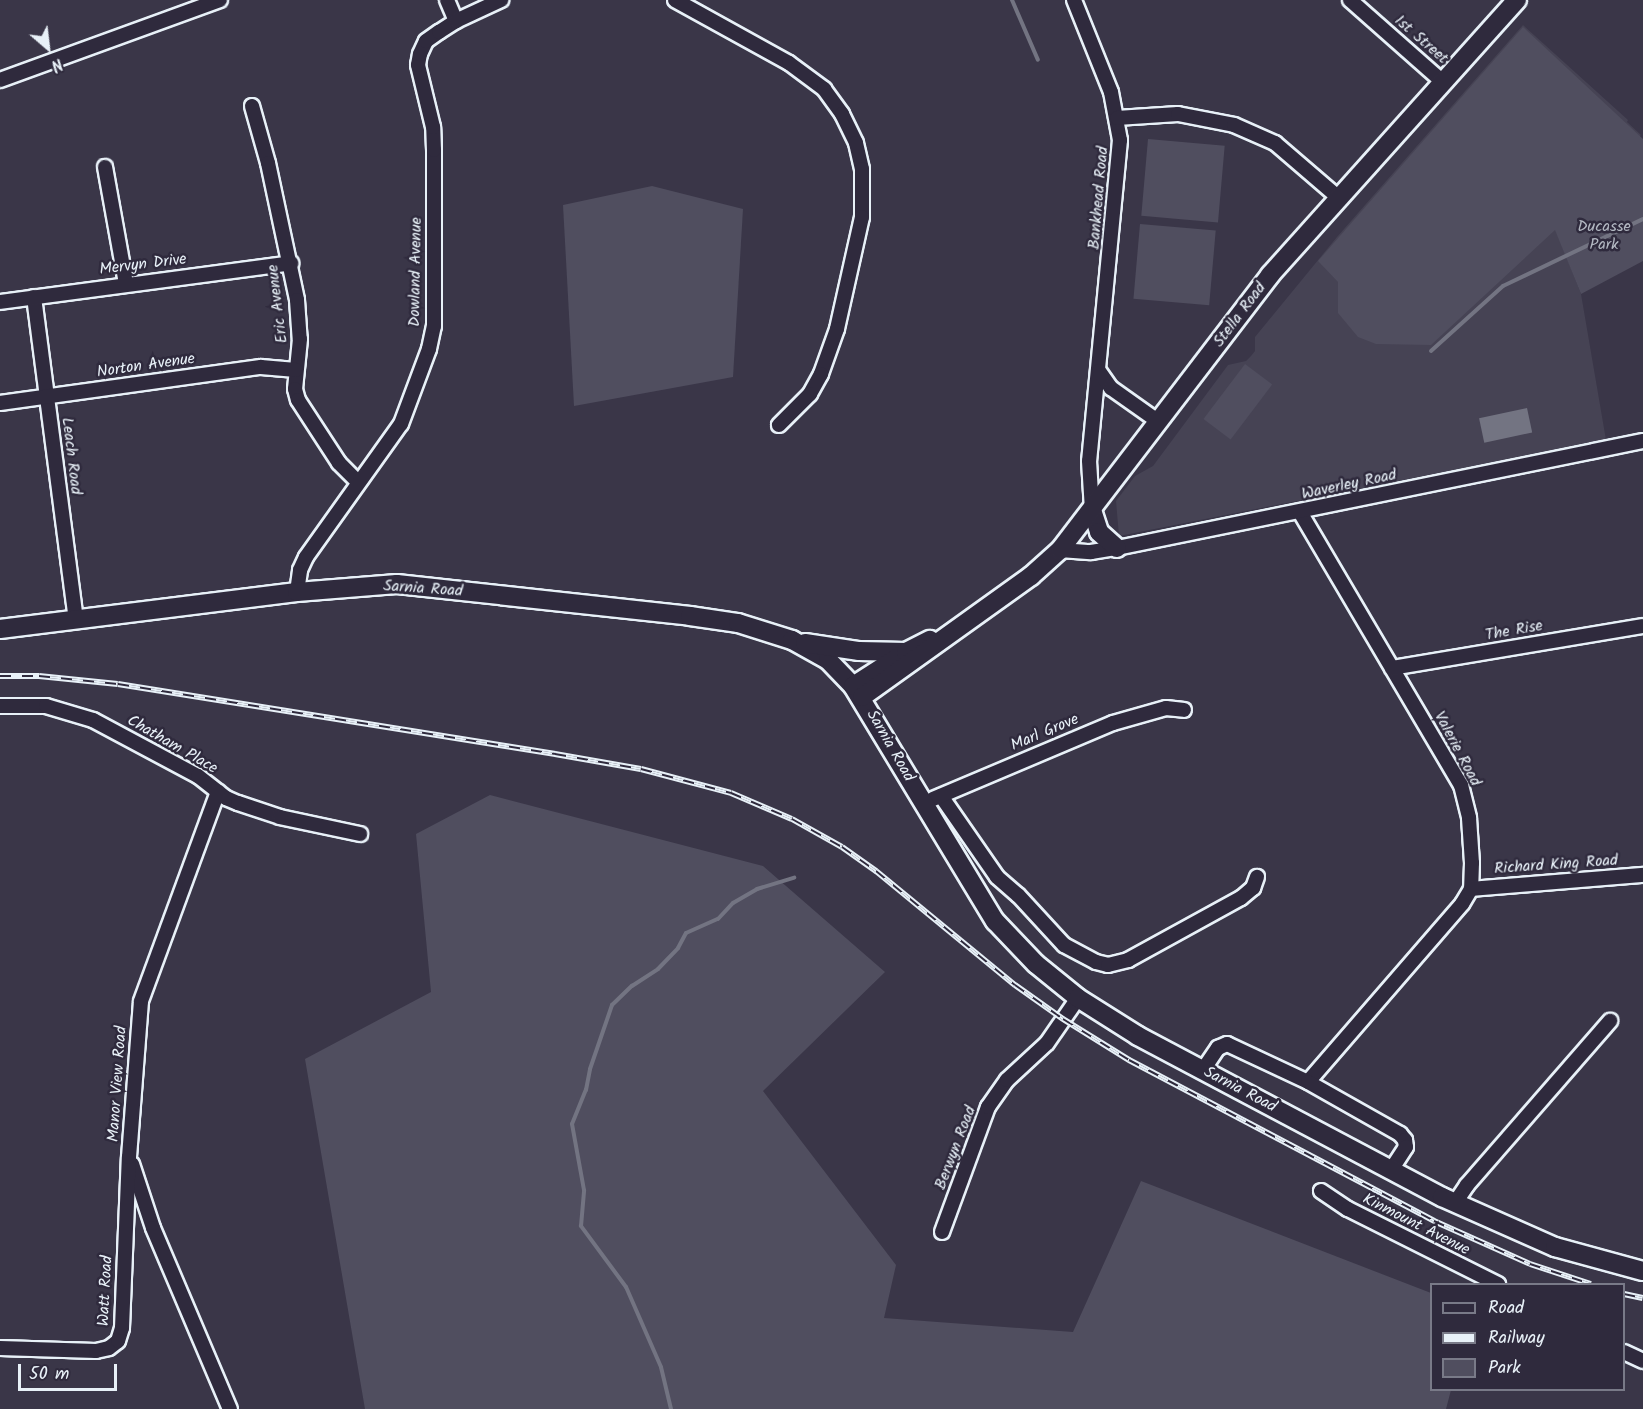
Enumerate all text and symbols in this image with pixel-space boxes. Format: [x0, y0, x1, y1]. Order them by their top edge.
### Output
street label: 1st Street [1390, 11, 1452, 69]
north arrow [18, 18, 78, 78]
text: N [46, 51, 67, 78]
street label: Bankhead Road [1085, 146, 1113, 250]
street label: Dowland Avenue [405, 217, 427, 327]
park label: Ducasse Park [1577, 217, 1631, 255]
street label: Mervyn Drive [98, 250, 188, 280]
street label: Eric Avenue [264, 264, 292, 344]
street label: Stella Road [1210, 279, 1270, 351]
street label: Norton Avenue [96, 350, 196, 382]
street label: Leach Road [57, 416, 85, 496]
street label: Waverley Road [1300, 466, 1398, 504]
street label: Sarnia Road [383, 577, 463, 601]
street label: The Rise [1484, 617, 1544, 645]
street label: Sarnia Road [862, 707, 918, 785]
street label: Valerie Road [1429, 708, 1485, 790]
street label: Marl Grove [1008, 710, 1082, 756]
street label: Chatham Place [123, 711, 221, 779]
street label: Richard King Road [1494, 851, 1618, 879]
street label: Manor View Road [104, 1025, 132, 1143]
street label: Sarnia Road [1200, 1063, 1280, 1117]
street label: Berwyn Road [931, 1103, 981, 1193]
street label: Kinmount Avenue [1359, 1190, 1473, 1260]
street label: Watt Road [95, 1255, 117, 1327]
legend [1430, 1283, 1625, 1391]
text: Road [1488, 1294, 1524, 1323]
text: Railway [1488, 1324, 1545, 1353]
scale bar [21, 1352, 120, 1390]
text: Park [1488, 1354, 1521, 1383]
text: 50 m [29, 1360, 69, 1389]

